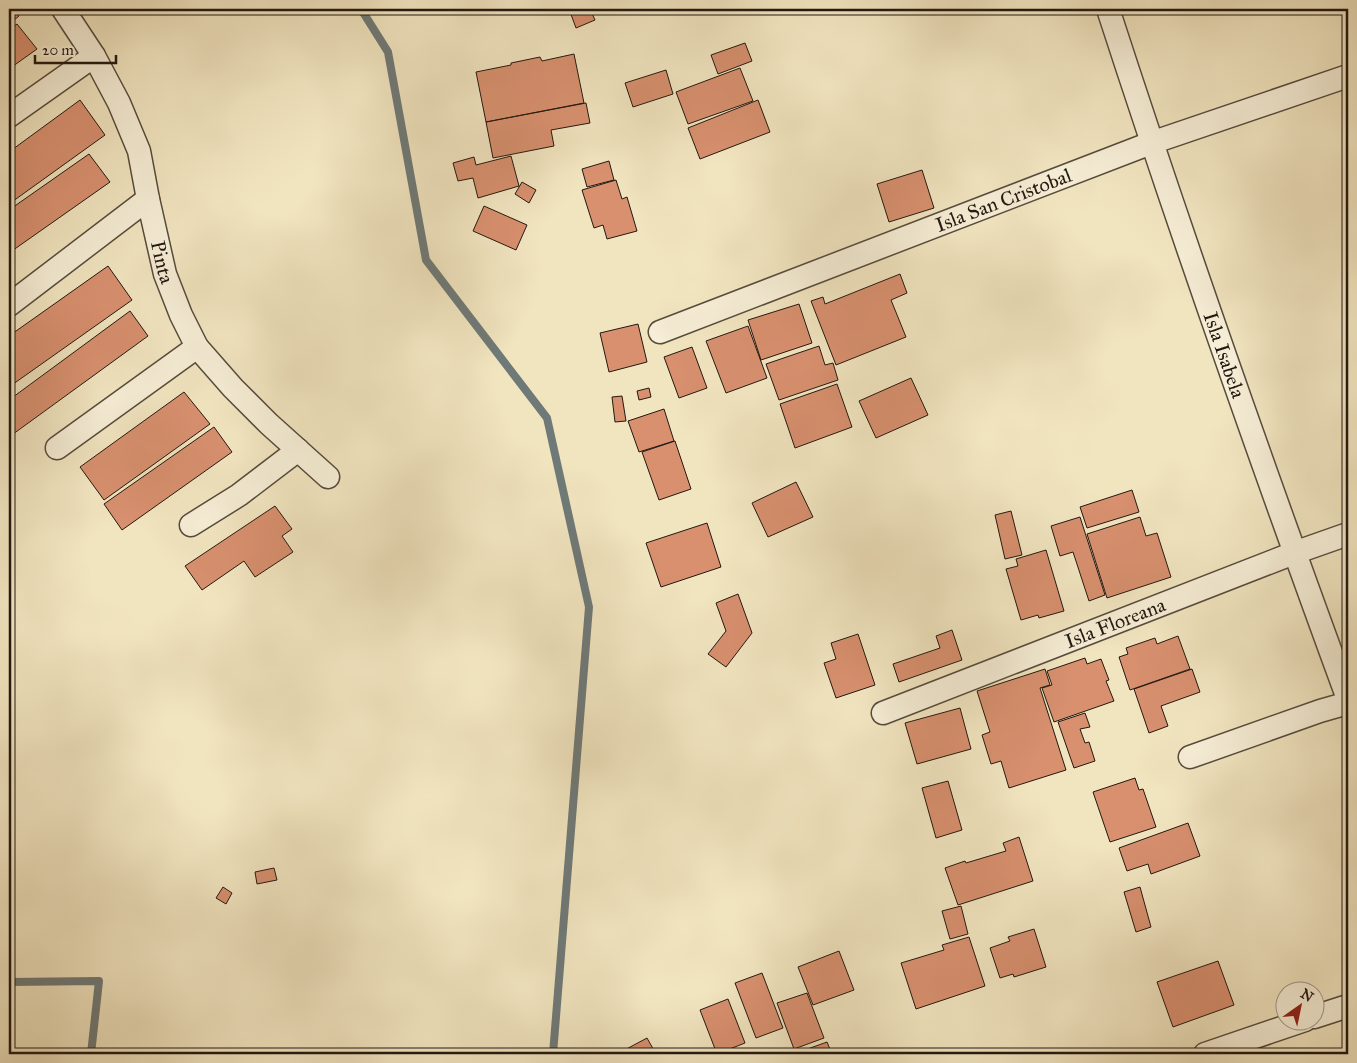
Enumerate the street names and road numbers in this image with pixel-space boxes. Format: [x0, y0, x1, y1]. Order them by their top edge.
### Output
street label: Isla San Cristobal [932, 163, 1075, 237]
street label: Pinta [146, 238, 180, 288]
street label: Isla Isabela [1199, 308, 1251, 402]
street label: Isla Floreana [1061, 592, 1169, 653]

